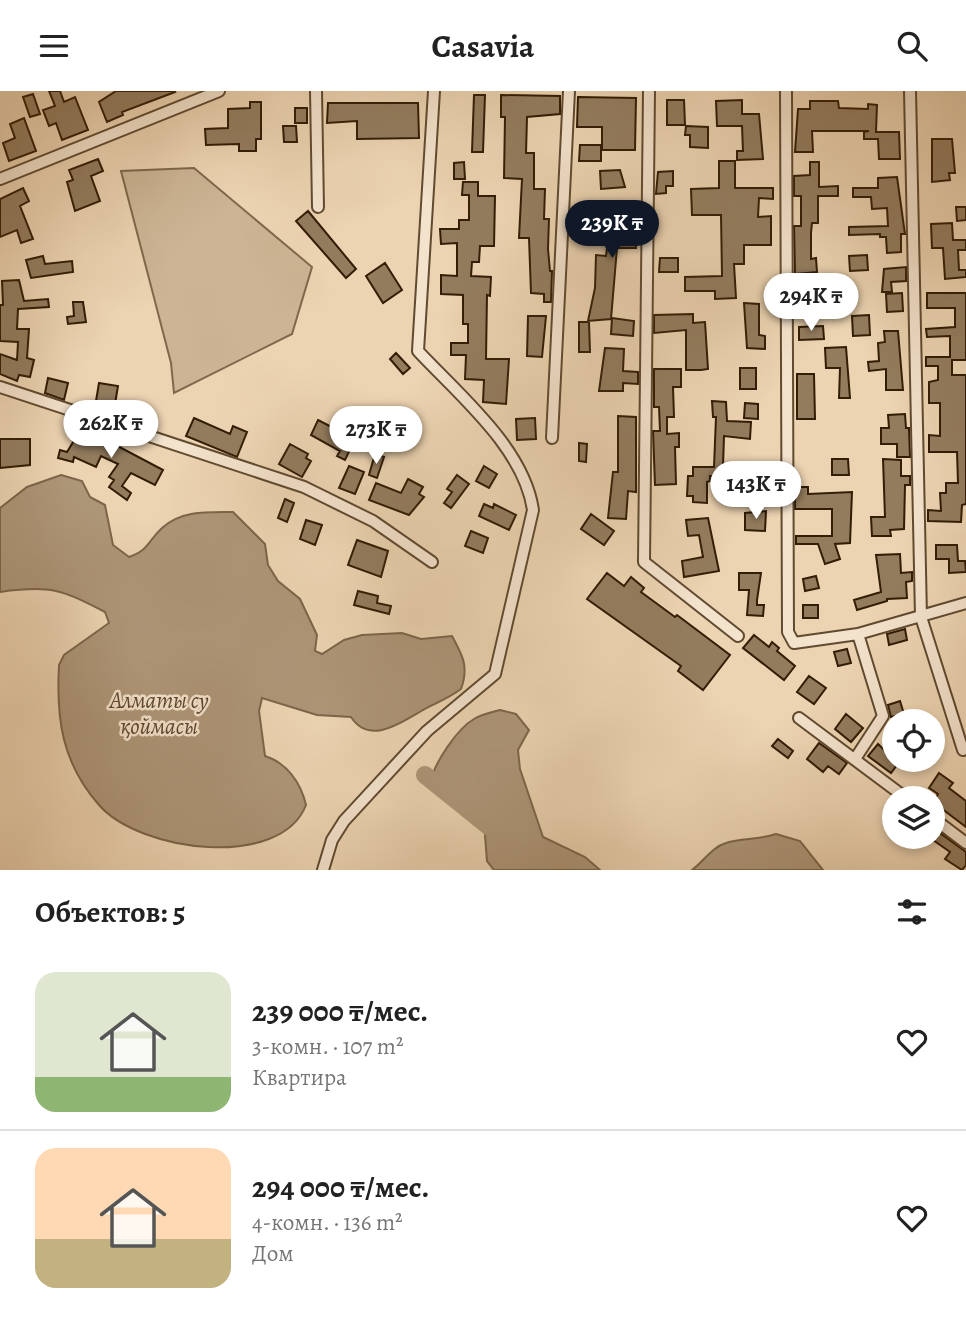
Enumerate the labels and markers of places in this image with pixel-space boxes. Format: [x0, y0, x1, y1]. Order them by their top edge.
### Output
pin: 239K ₸ [555, 201, 669, 260]
pin: 294K ₸ [754, 273, 868, 333]
pin: 262K ₸ [54, 401, 168, 460]
pin: 273K ₸ [319, 407, 433, 466]
pin: 143K ₸ [699, 461, 813, 521]

